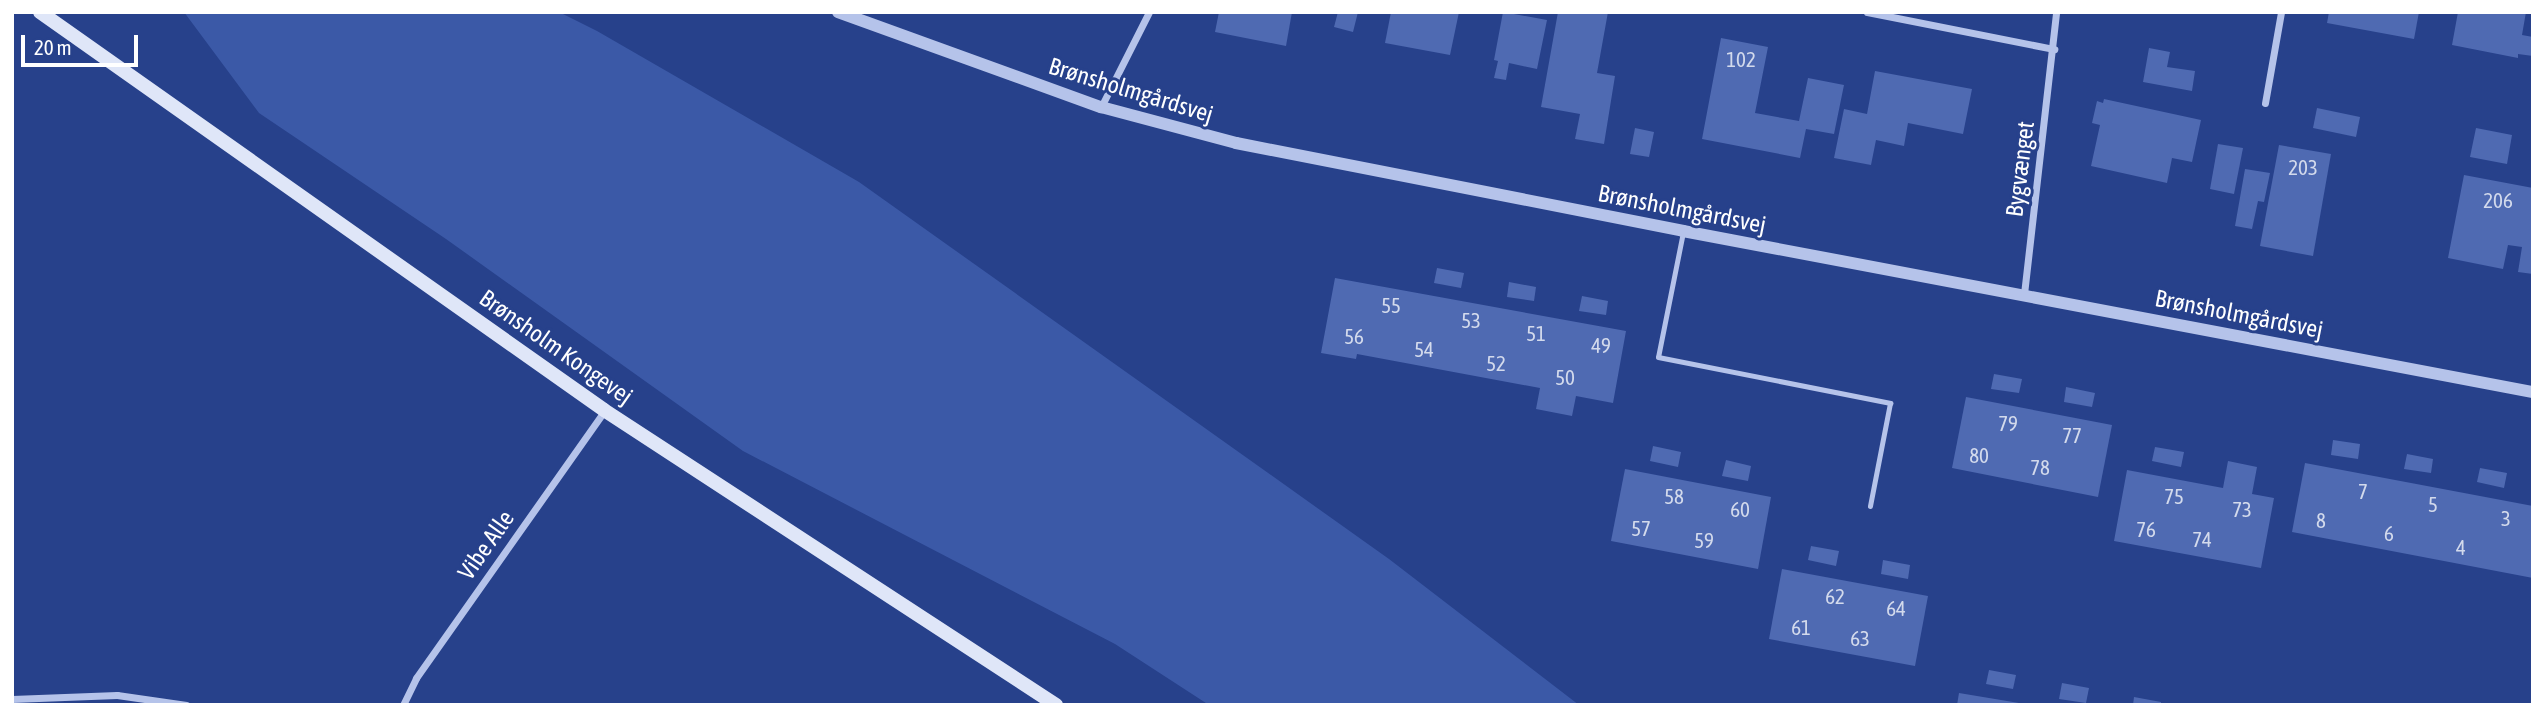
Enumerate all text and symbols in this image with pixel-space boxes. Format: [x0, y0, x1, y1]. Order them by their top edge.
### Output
scale bar [24, 21, 142, 65]
text: 20 m [34, 35, 72, 59]
house number: 102 [1726, 46, 1756, 72]
street label: Brønsholmgårdsvej [1045, 51, 1217, 129]
street label: Bygvænget [2000, 120, 2040, 218]
house number: 203 [2288, 154, 2318, 180]
street label: Brønsholmgårdsvej [1596, 179, 1768, 239]
house number: 206 [2483, 187, 2513, 213]
street label: Brønsholm Kongevej [474, 283, 638, 411]
street label: Brønsholmgårdsvej [2153, 284, 2325, 344]
house number: 55 [1381, 292, 1401, 318]
house number: 53 [1461, 307, 1481, 333]
house number: 51 [1526, 320, 1546, 346]
house number: 56 [1344, 323, 1364, 349]
house number: 49 [1591, 332, 1611, 358]
house number: 54 [1414, 336, 1434, 362]
house number: 52 [1486, 350, 1506, 376]
house number: 50 [1555, 364, 1575, 390]
house number: 79 [1998, 410, 2018, 436]
house number: 77 [2062, 422, 2082, 448]
house number: 80 [1969, 442, 1989, 468]
house number: 78 [2030, 454, 2050, 480]
house number: 7 [2358, 478, 2368, 504]
house number: 58 [1664, 483, 1684, 509]
house number: 75 [2164, 483, 2184, 509]
house number: 5 [2428, 491, 2438, 517]
house number: 60 [1730, 496, 1750, 522]
house number: 73 [2232, 496, 2252, 522]
street label: Vibe Alle [452, 505, 520, 585]
house number: 3 [2501, 505, 2511, 531]
house number: 8 [2316, 507, 2326, 533]
house number: 57 [1631, 515, 1651, 541]
house number: 76 [2136, 516, 2156, 542]
house number: 6 [2384, 520, 2394, 546]
house number: 74 [2192, 526, 2212, 552]
house number: 59 [1694, 527, 1714, 553]
house number: 4 [2456, 534, 2466, 560]
house number: 62 [1825, 583, 1845, 609]
house number: 64 [1886, 595, 1906, 621]
house number: 61 [1791, 614, 1811, 640]
house number: 63 [1850, 625, 1870, 651]

